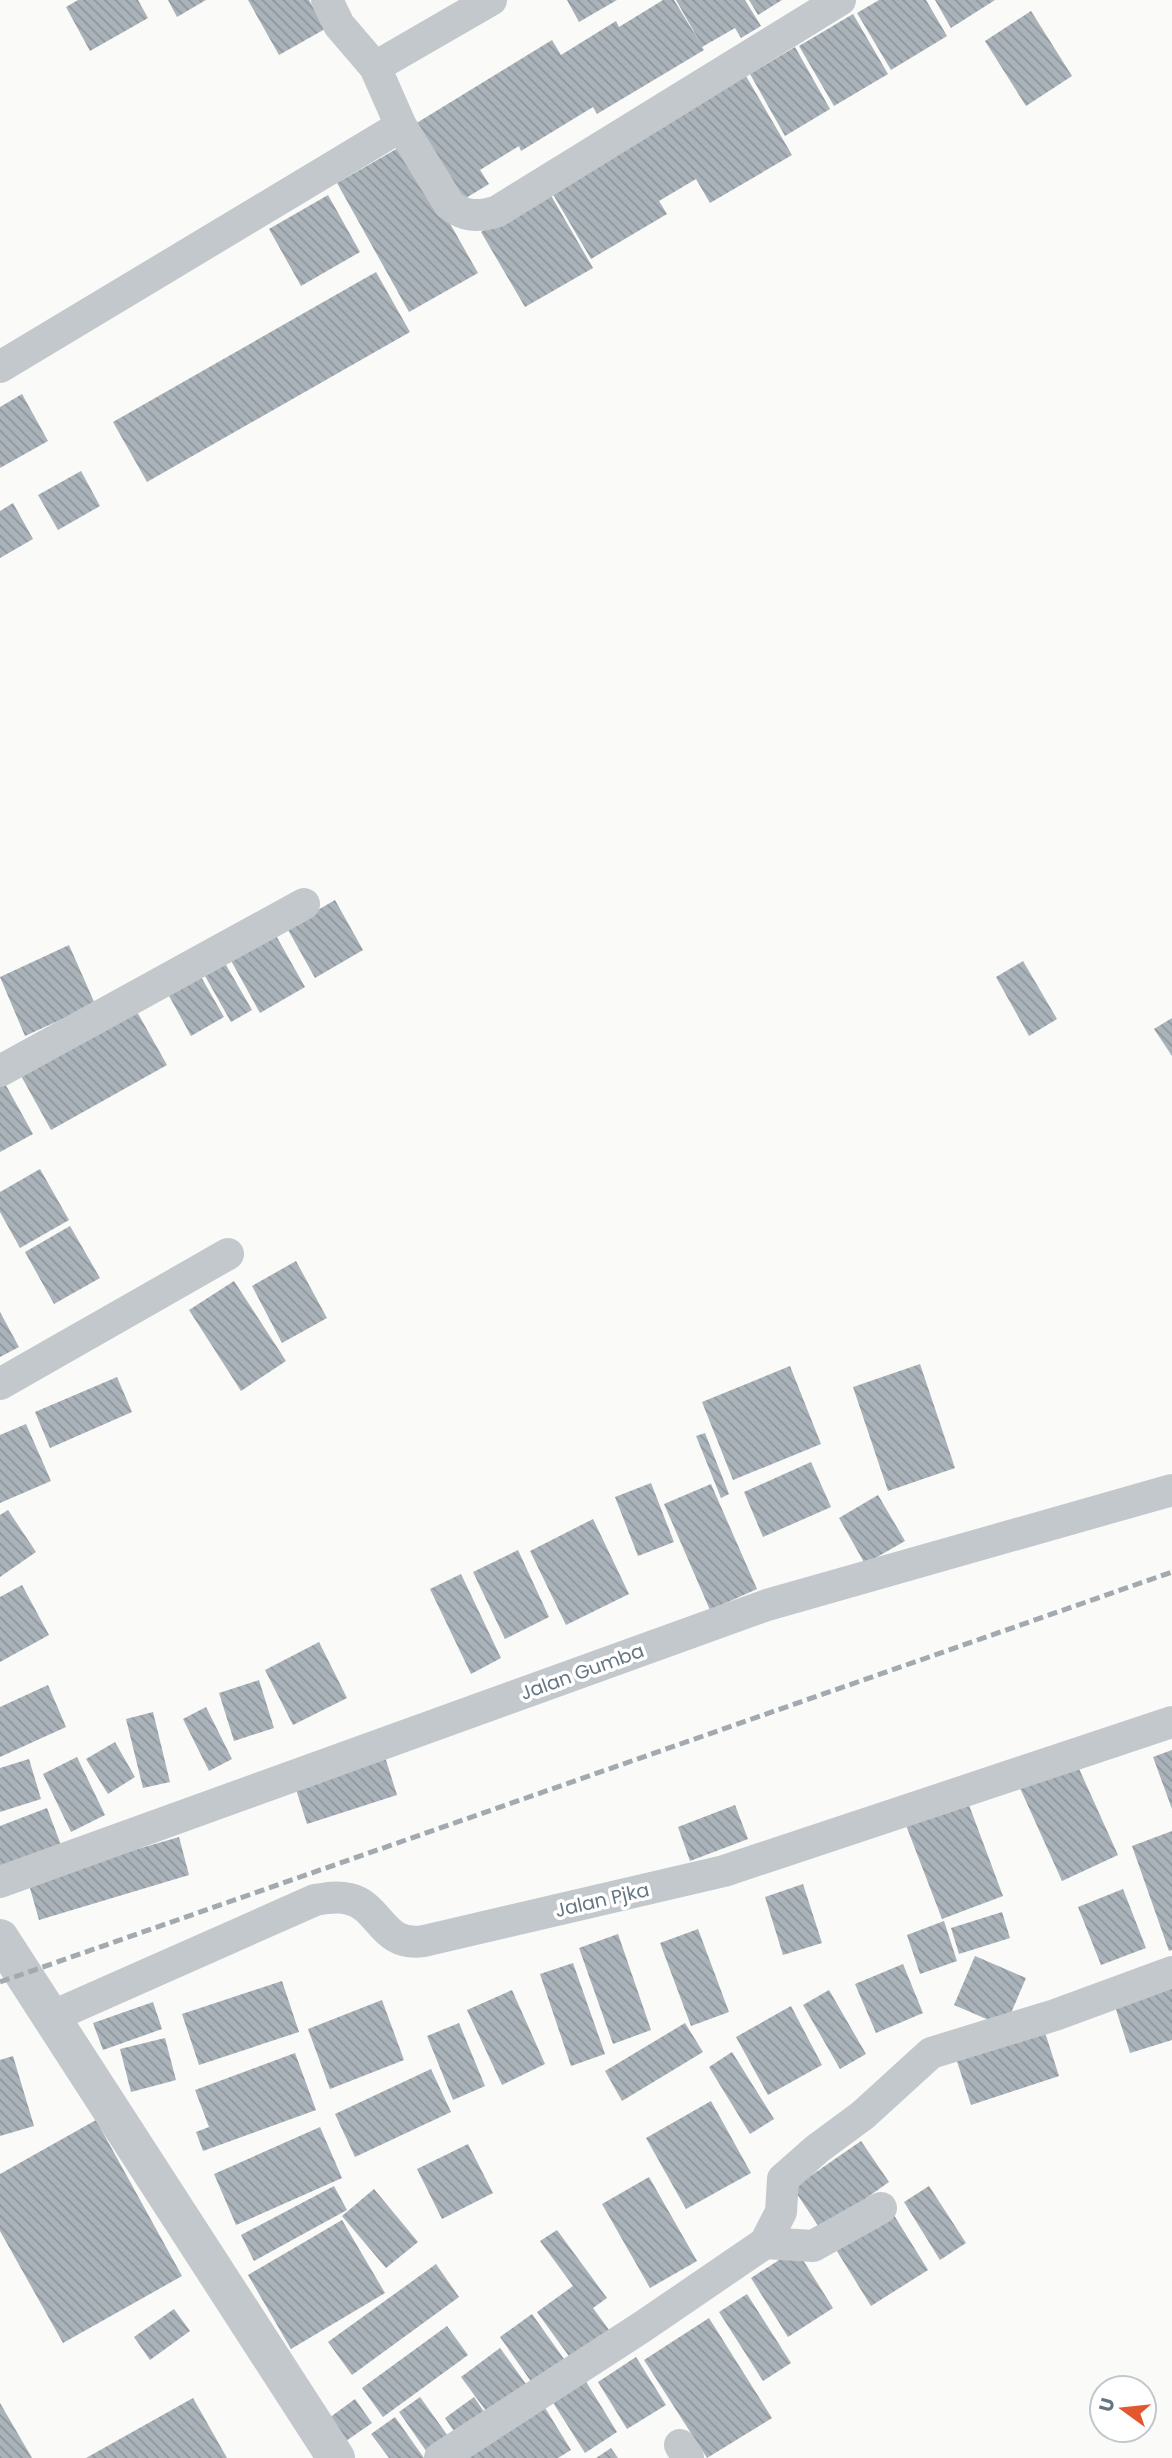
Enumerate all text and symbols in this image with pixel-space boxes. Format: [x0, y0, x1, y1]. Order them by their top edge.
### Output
street label: Jalan Gumba [516, 1637, 648, 1707]
street label: Jalan Pjka [552, 1876, 652, 1924]
north arrow [1088, 2374, 1158, 2444]
text: U [1092, 2395, 1122, 2415]

